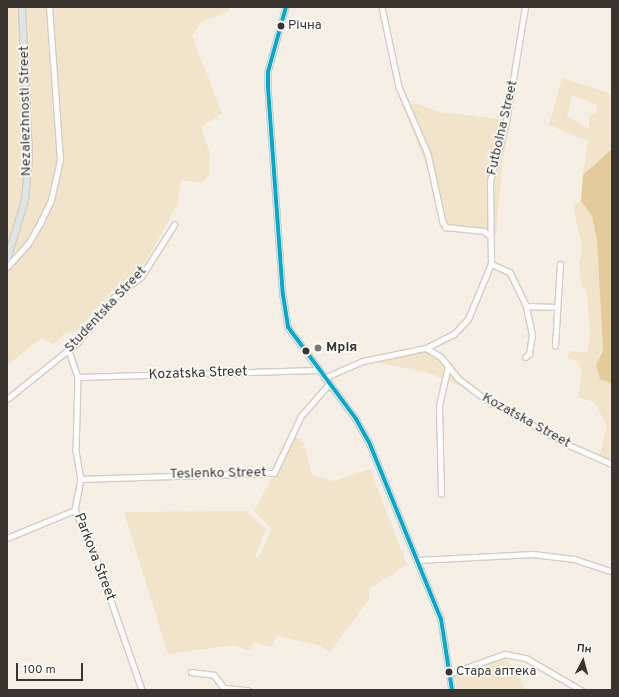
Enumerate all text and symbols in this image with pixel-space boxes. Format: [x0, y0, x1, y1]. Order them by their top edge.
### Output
place label: Річна [288, 18, 322, 34]
marker: Річна [276, 21, 286, 31]
street label: Nezalezhnosti Street [16, 46, 36, 176]
street label: Futbolna Street [484, 79, 522, 177]
street label: Studentska Street [62, 263, 150, 357]
place label: Мрія [326, 340, 357, 356]
marker: Мрія [313, 343, 323, 353]
unlabelled marker [301, 346, 311, 356]
street label: Kozatska Street [148, 364, 248, 384]
street label: Kozatska Street [479, 390, 573, 452]
street label: Teslenko Street [169, 465, 267, 483]
street label: Parkova Street [70, 511, 118, 603]
north arrow [563, 641, 603, 681]
text: Пн [576, 641, 592, 657]
scale bar [18, 655, 85, 681]
text: 100 m [23, 662, 56, 678]
place label: Стара аптека [456, 664, 536, 680]
marker: Стара аптека [444, 667, 454, 677]

